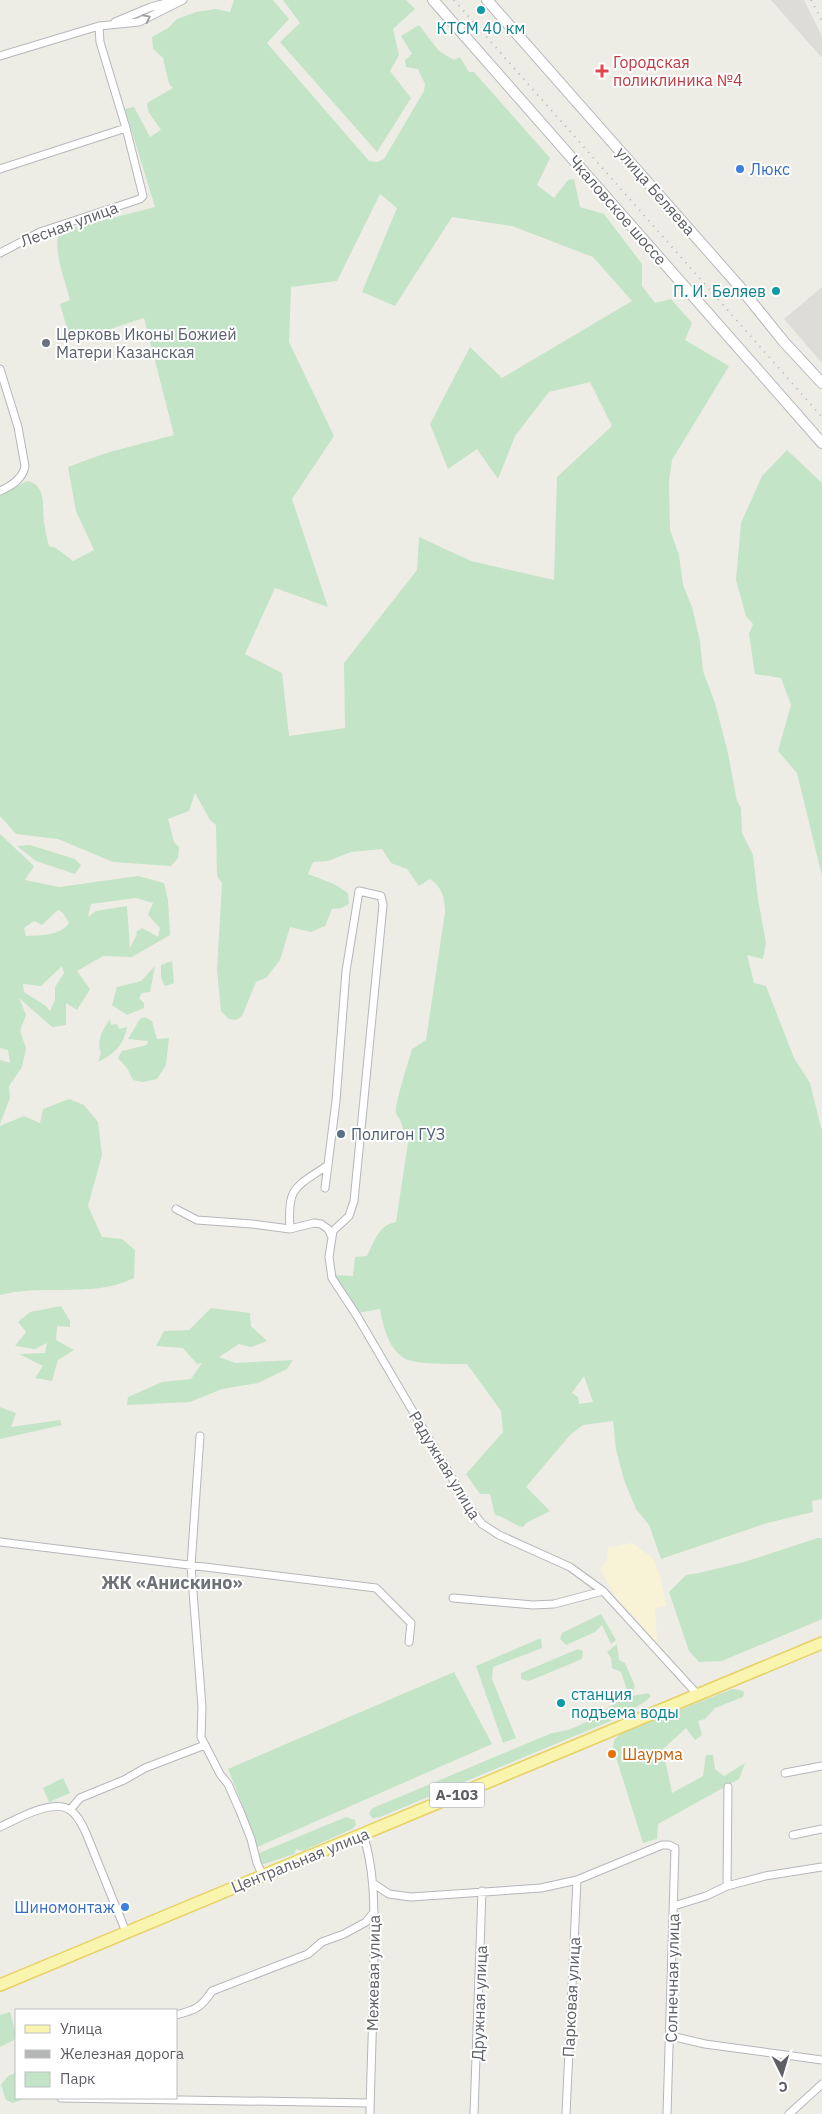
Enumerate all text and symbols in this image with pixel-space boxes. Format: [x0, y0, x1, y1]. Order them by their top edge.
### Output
marker: КТСМ 40 км [475, 4, 487, 16]
one-way arrow [142, 14, 151, 24]
place label: КТСМ 40 км [436, 18, 526, 38]
place label: Городская поликлиника №4 [613, 52, 743, 90]
marker: Городская поликлиника №4 [595, 64, 609, 78]
street label: улица Беляева [612, 143, 700, 240]
street label: Чкаловское шоссе [565, 151, 671, 269]
place label: Люкс [750, 159, 790, 179]
marker: Люкс [734, 163, 746, 175]
street label: Лесная улица [17, 197, 121, 251]
place label: П. И. Беляев [673, 281, 766, 301]
marker: П. И. Беляев [770, 285, 782, 297]
place label: Церковь Иконы Божией Матери Казанская [56, 324, 237, 362]
marker: Церковь Иконы Божией Матери Казанская [40, 337, 52, 349]
place label: Полигон ГУЗ [351, 1124, 445, 1144]
marker: Полигон ГУЗ [335, 1128, 347, 1140]
street label: Радужная улица [405, 1407, 485, 1523]
district label: ЖК «Анискино» [101, 1571, 243, 1594]
place label: станция подъема воды [571, 1684, 679, 1722]
marker: станция подъема воды [555, 1697, 567, 1709]
place label: Шаурма [622, 1744, 683, 1764]
marker: Шаурма [606, 1748, 618, 1760]
road number: А-103 [430, 1782, 484, 1808]
street label: Центральная улица [228, 1823, 372, 1897]
place label: Шиномонтаж [14, 1897, 115, 1917]
marker: Шиномонтаж [119, 1901, 131, 1913]
street label: Солнечная улица [661, 1913, 683, 2043]
street label: Межевая улица [362, 1914, 384, 2031]
street label: Парковая улица [558, 1936, 584, 2058]
street label: Дружная улица [467, 1944, 491, 2061]
legend [15, 2009, 178, 2099]
text: Улица [60, 2019, 102, 2038]
text: Железная дорога [60, 2044, 184, 2063]
north arrow [757, 2049, 807, 2099]
text: Парк [60, 2069, 95, 2088]
text: С [778, 2078, 788, 2096]

